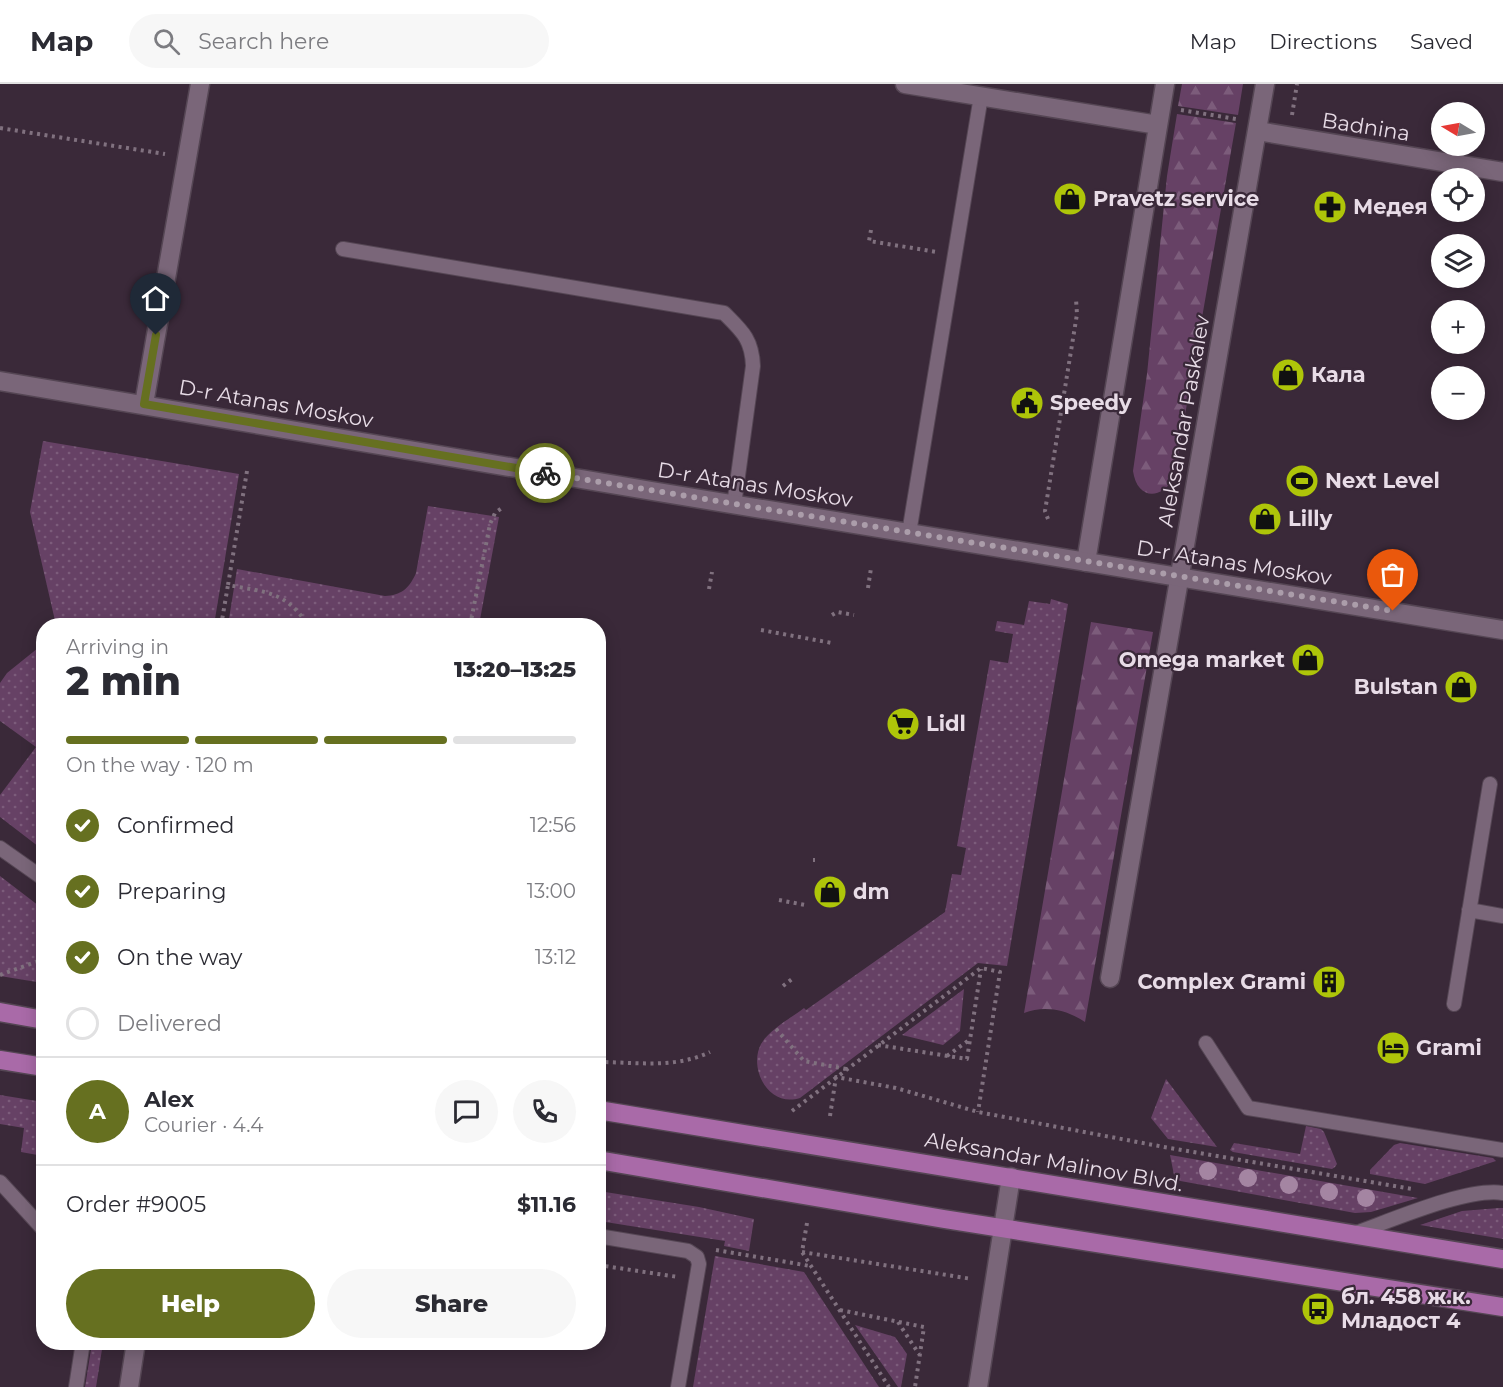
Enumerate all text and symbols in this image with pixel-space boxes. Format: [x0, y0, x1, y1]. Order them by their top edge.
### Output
search box [129, 14, 549, 68]
text: Map [30, 24, 93, 58]
icon: search [150, 25, 183, 58]
text: Search here [198, 28, 329, 55]
text: Map [1190, 29, 1236, 54]
text: Directions [1269, 29, 1377, 54]
text: Saved [1410, 29, 1473, 54]
north arrow [1431, 102, 1485, 156]
map controls [1431, 102, 1485, 420]
street label: Badnina [1320, 107, 1412, 146]
button: locate [1431, 168, 1485, 222]
shop icon: Pravetz service [1052, 181, 1088, 217]
place label: Pravetz service [1093, 186, 1259, 211]
pharmacy icon: Медея [1312, 189, 1348, 225]
place label: Медея [1353, 194, 1428, 219]
button: layers [1431, 234, 1485, 288]
pin [130, 273, 181, 335]
icon: home [139, 282, 172, 315]
button: + [1431, 300, 1485, 354]
street label: Aleksandar Paskalev [1153, 312, 1215, 529]
shop icon: Кала [1270, 357, 1306, 393]
place label: Кала [1311, 362, 1365, 387]
button: − [1431, 366, 1485, 420]
street label: D-r Atanas Moskov [177, 374, 376, 433]
public building icon: Speedy [1009, 385, 1045, 421]
place label: Speedy [1050, 390, 1132, 415]
courier [515, 443, 575, 503]
icon: bike [529, 457, 562, 490]
street label: D-r Atanas Moskov [656, 457, 855, 512]
sports icon: Next Level [1284, 463, 1320, 499]
place label: Next Level [1325, 468, 1440, 493]
shop icon: Lilly [1247, 501, 1283, 537]
place label: Lilly [1288, 506, 1333, 531]
street label: D-r Atanas Moskov [1135, 535, 1334, 590]
pin [1367, 549, 1418, 611]
icon: bag [1376, 558, 1409, 591]
text: Arriving in [66, 635, 169, 659]
shop icon: Omega market [1290, 642, 1326, 678]
place label: Omega market [1119, 647, 1285, 672]
text: 13:20–13:25 [454, 656, 576, 683]
text: 2 min [66, 657, 181, 705]
shop icon: Bulstan [1443, 669, 1479, 705]
place label: Bulstan [1354, 674, 1438, 699]
supermarket icon: Lidl [885, 706, 921, 742]
place label: Lidl [926, 711, 966, 736]
text: On the way · 120 m [66, 753, 254, 777]
icon: check [66, 809, 99, 842]
text: Confirmed [117, 812, 234, 839]
text: 12:56 [530, 813, 576, 837]
shop icon: dm [812, 874, 848, 910]
icon: check [66, 875, 99, 908]
text: Preparing [117, 878, 226, 905]
text: 13:00 [527, 879, 576, 903]
place label: dm [853, 879, 890, 904]
icon: check [66, 941, 99, 974]
text: On the way [117, 944, 242, 971]
text: 13:12 [535, 945, 576, 969]
building icon: Complex Grami [1311, 964, 1347, 1000]
place label: Complex Grami [1137, 969, 1306, 994]
text: Delivered [117, 1010, 222, 1037]
hotel icon: Grami [1375, 1030, 1411, 1066]
place label: Grami [1416, 1035, 1482, 1060]
button: chat [435, 1080, 498, 1143]
button: phone [513, 1080, 576, 1143]
text: Alex [144, 1086, 194, 1113]
text: A [89, 1098, 106, 1125]
text: Courier · 4.4 [144, 1113, 263, 1137]
street label: Aleksandar Malinov Blvd. [923, 1126, 1185, 1197]
text: Order #9005 [66, 1191, 206, 1218]
text: $11.16 [517, 1191, 576, 1218]
button: Help [66, 1269, 315, 1338]
button: Share [327, 1269, 576, 1338]
place label: бл. 458 ж.к. Младост 4 [1341, 1284, 1471, 1333]
bus stop icon: бл. 458 ж.к. Младост 4 [1300, 1291, 1336, 1327]

